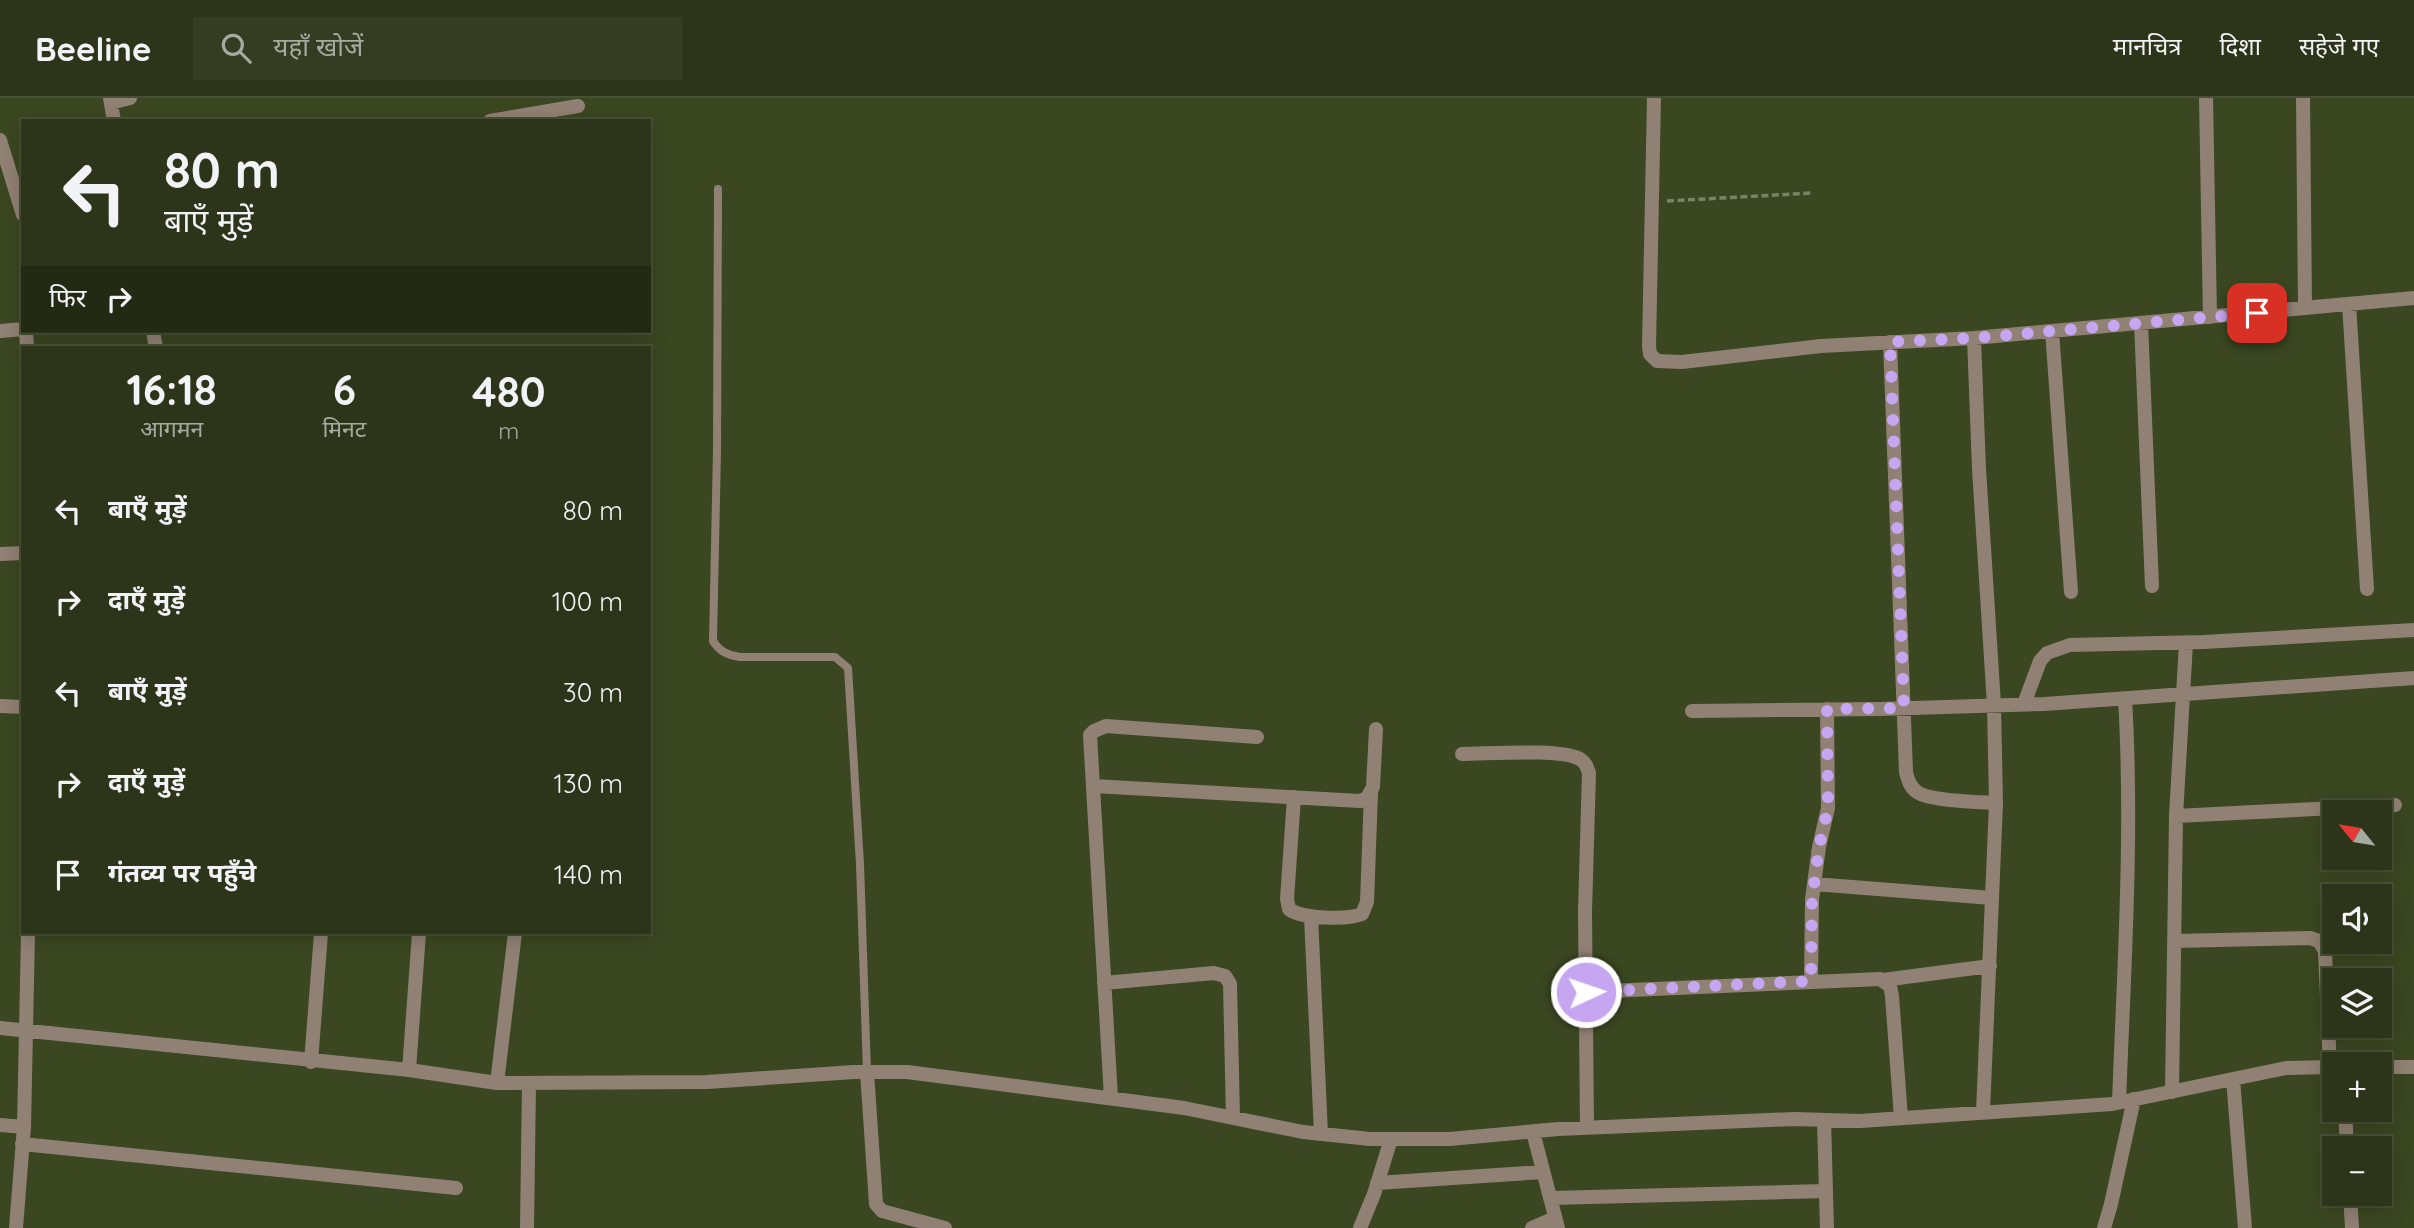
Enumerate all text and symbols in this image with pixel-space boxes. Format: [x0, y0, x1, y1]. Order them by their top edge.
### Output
search box [193, 17, 683, 80]
text: Beeline [35, 28, 151, 69]
icon: search [217, 29, 255, 67]
text: यहाँ खोजें [273, 30, 363, 63]
text: मानचित्र [2113, 31, 2181, 61]
text: दिशा [2219, 31, 2261, 61]
text: सहेजे गए [2299, 31, 2379, 61]
text: 80 m [164, 139, 280, 200]
icon: left [49, 147, 140, 238]
text: बाएँ मुड़ें [164, 200, 253, 240]
icon: right [100, 280, 138, 318]
text: फिर [49, 281, 86, 314]
pin [2227, 283, 2287, 343]
icon: arrive [2238, 294, 2276, 332]
text: 16:18 [127, 363, 217, 416]
text: 6 [333, 363, 356, 416]
text: 480 [472, 365, 545, 418]
text: आगमन [140, 414, 203, 443]
text: मिनट [322, 414, 366, 443]
text: m [498, 416, 519, 445]
icon: left [49, 492, 87, 530]
text: बाएँ मुड़ें [108, 492, 187, 525]
text: 80 m [563, 494, 623, 527]
icon: right [49, 583, 87, 621]
text: दाएँ मुड़ें [108, 583, 185, 616]
text: 100 m [552, 585, 623, 618]
icon: left [49, 674, 87, 712]
text: बाएँ मुड़ें [108, 674, 187, 707]
text: 30 m [563, 676, 623, 709]
icon: right [49, 765, 87, 803]
text: दाएँ मुड़ें [108, 765, 185, 798]
text: 130 m [553, 767, 623, 800]
north arrow [2322, 800, 2392, 870]
map controls [2322, 800, 2392, 1206]
icon: arrive [49, 856, 87, 894]
text: गंतव्य पर पहुँचे [108, 856, 256, 889]
text: 140 m [554, 858, 623, 891]
button: sound [2322, 884, 2392, 954]
position arrow [1549, 955, 1623, 1029]
button: layers [2322, 968, 2392, 1038]
button: + [2322, 1052, 2392, 1122]
button: − [2322, 1136, 2392, 1206]

